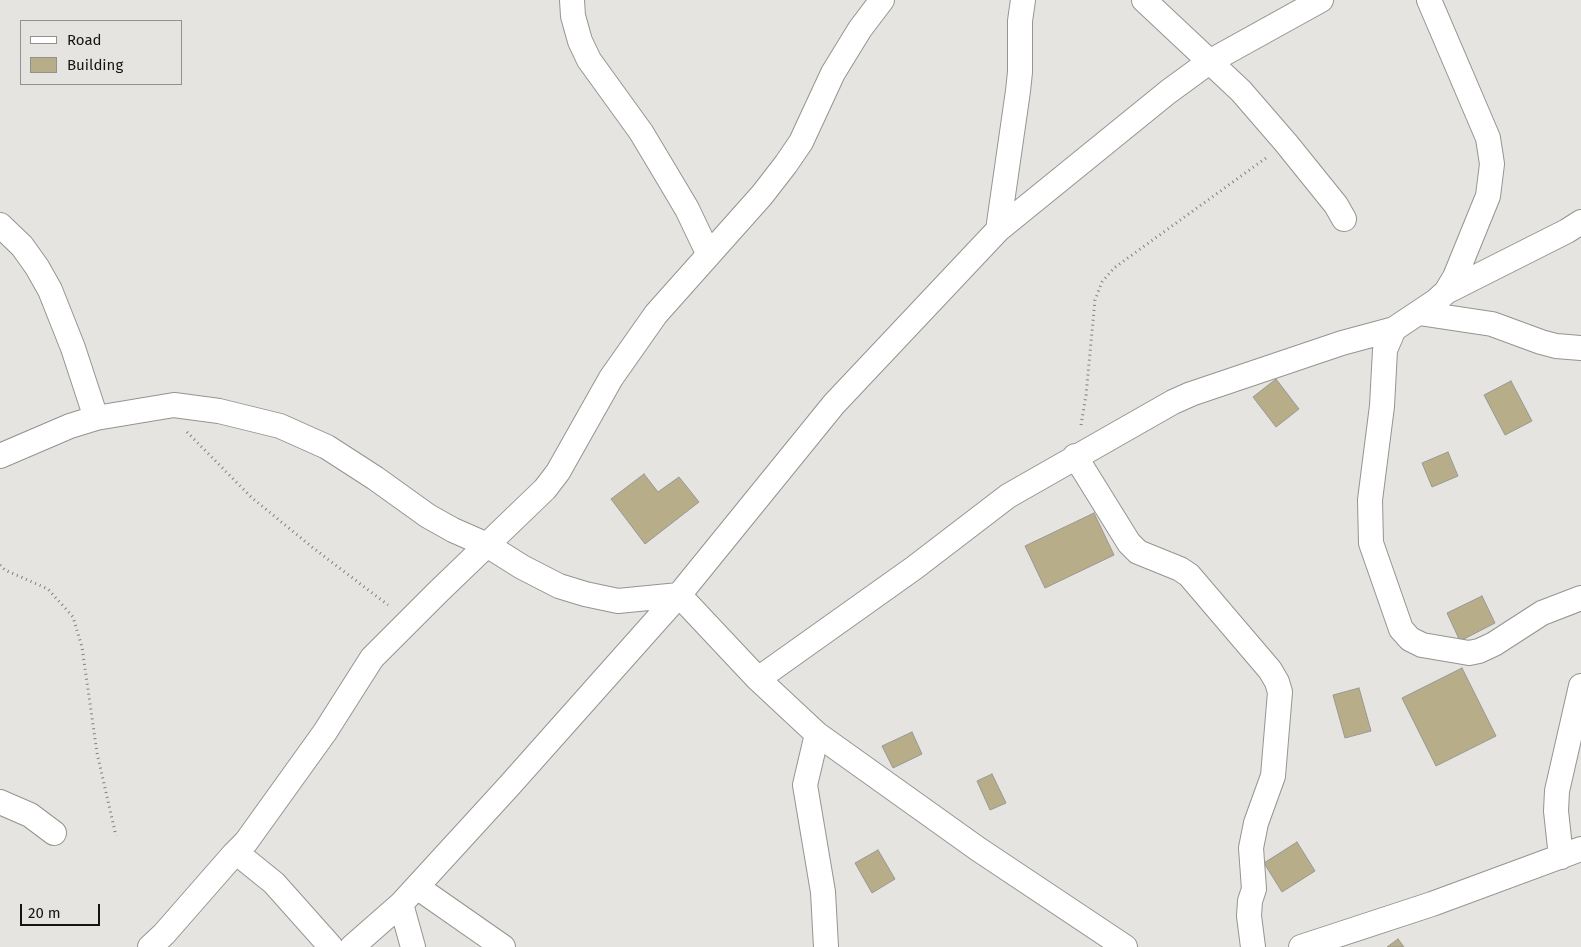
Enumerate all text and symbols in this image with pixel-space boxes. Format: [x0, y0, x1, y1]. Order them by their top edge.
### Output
legend [20, 20, 182, 85]
text: Road [67, 31, 102, 49]
text: Building [67, 56, 123, 74]
scale bar [22, 894, 102, 926]
text: 20 m [28, 904, 61, 922]

